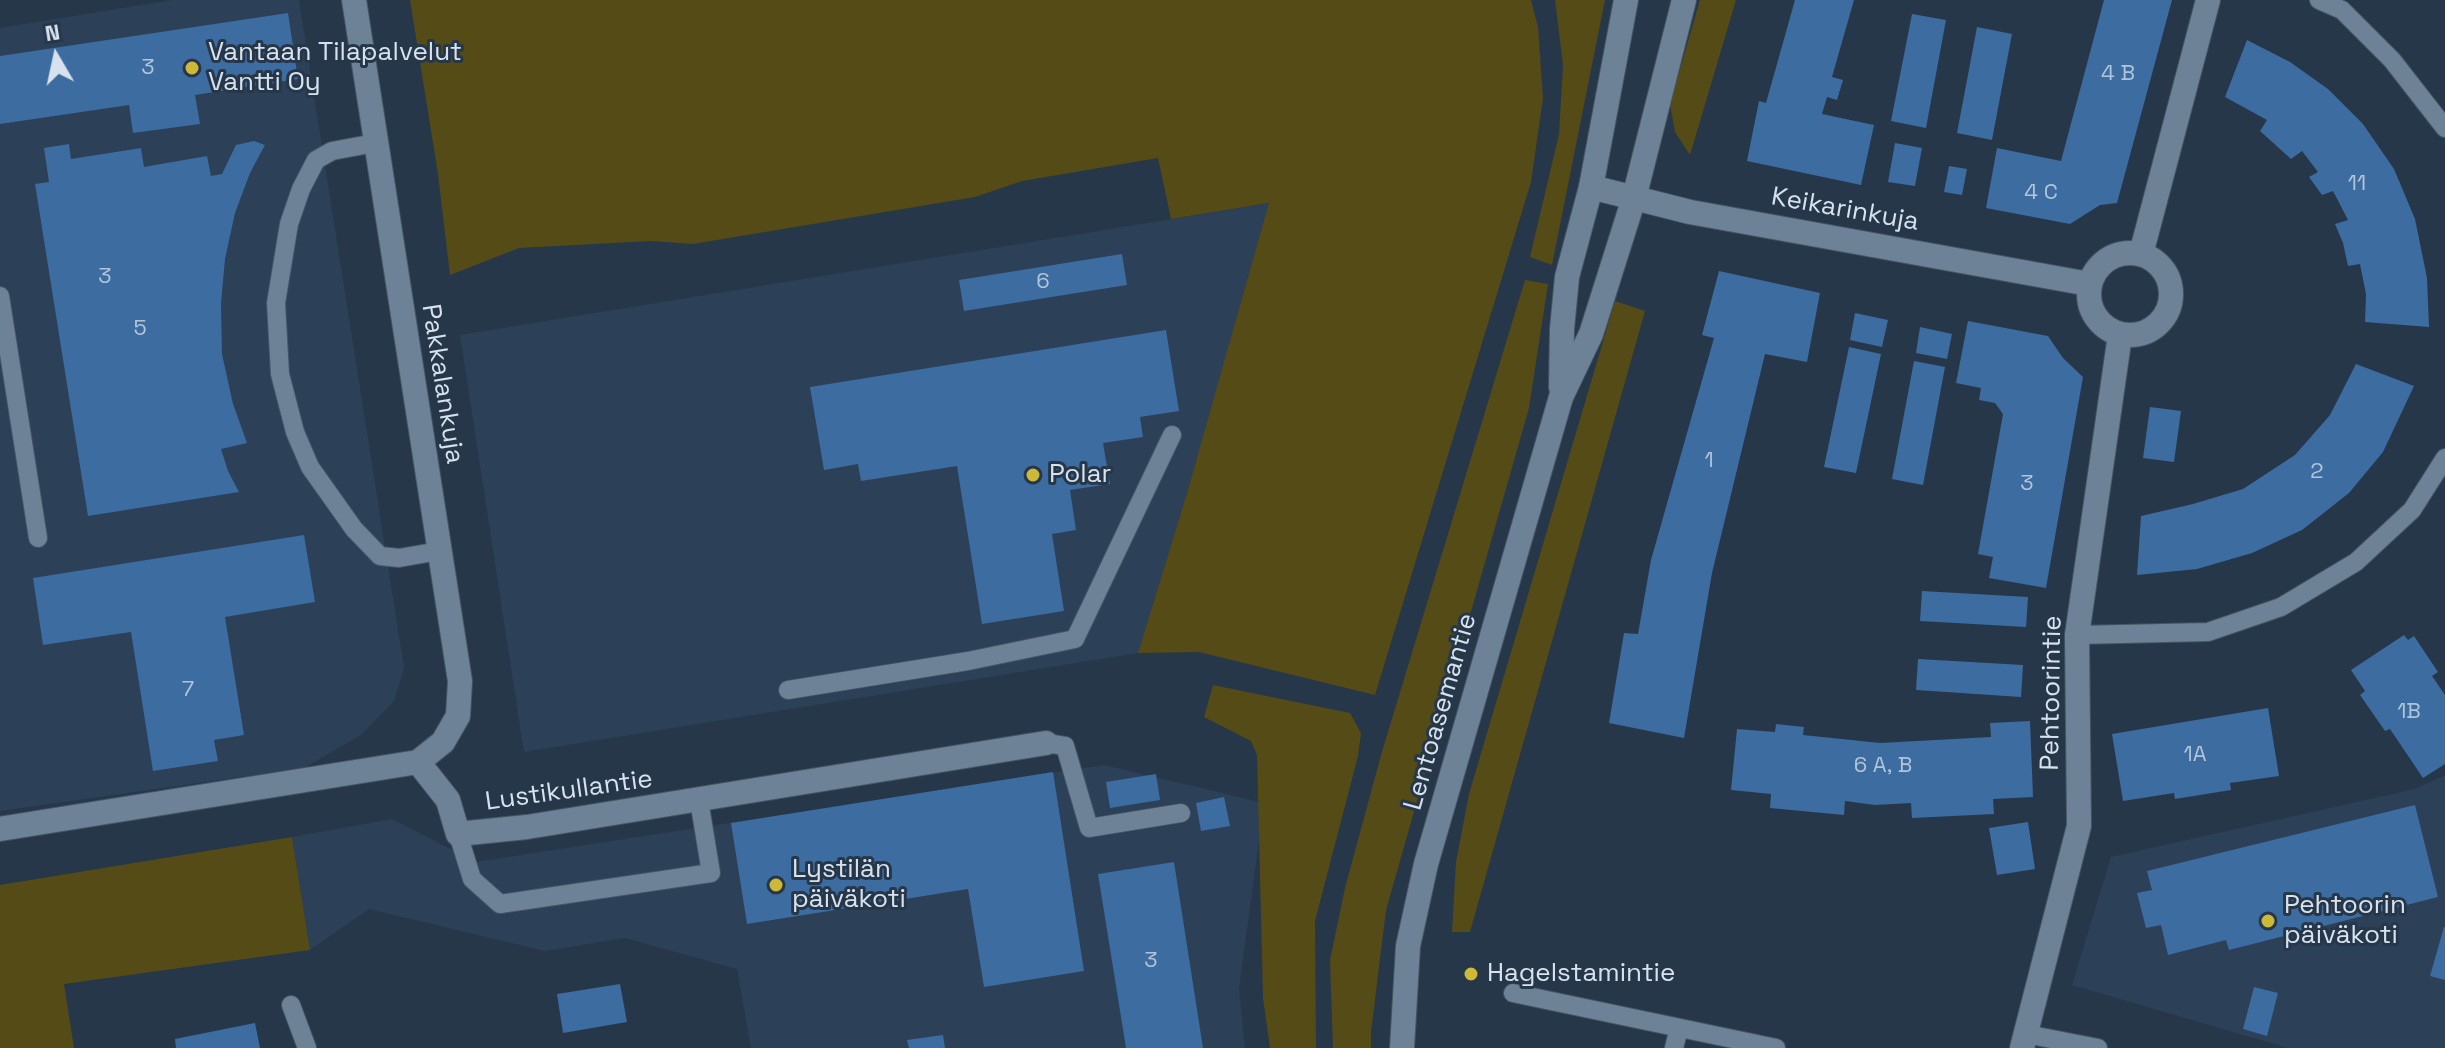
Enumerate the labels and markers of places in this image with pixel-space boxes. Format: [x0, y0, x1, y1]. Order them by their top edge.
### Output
place label: Vantaan Tilapalvelut Vantti Oy [208, 37, 462, 98]
marker: Vantaan Tilapalvelut Vantti Oy [183, 59, 201, 77]
place label: Polar [1049, 459, 1111, 491]
marker: Polar [1024, 466, 1042, 484]
place label: Lystilän päiväkoti [792, 854, 906, 916]
marker: Lystilän päiväkoti [767, 876, 785, 894]
place label: Pehtoorin päiväkoti [2284, 890, 2406, 952]
marker: Pehtoorin päiväkoti [2259, 912, 2277, 930]
place label: Hagelstamintie [1487, 958, 1675, 990]
marker: Hagelstamintie [1462, 965, 1480, 983]

